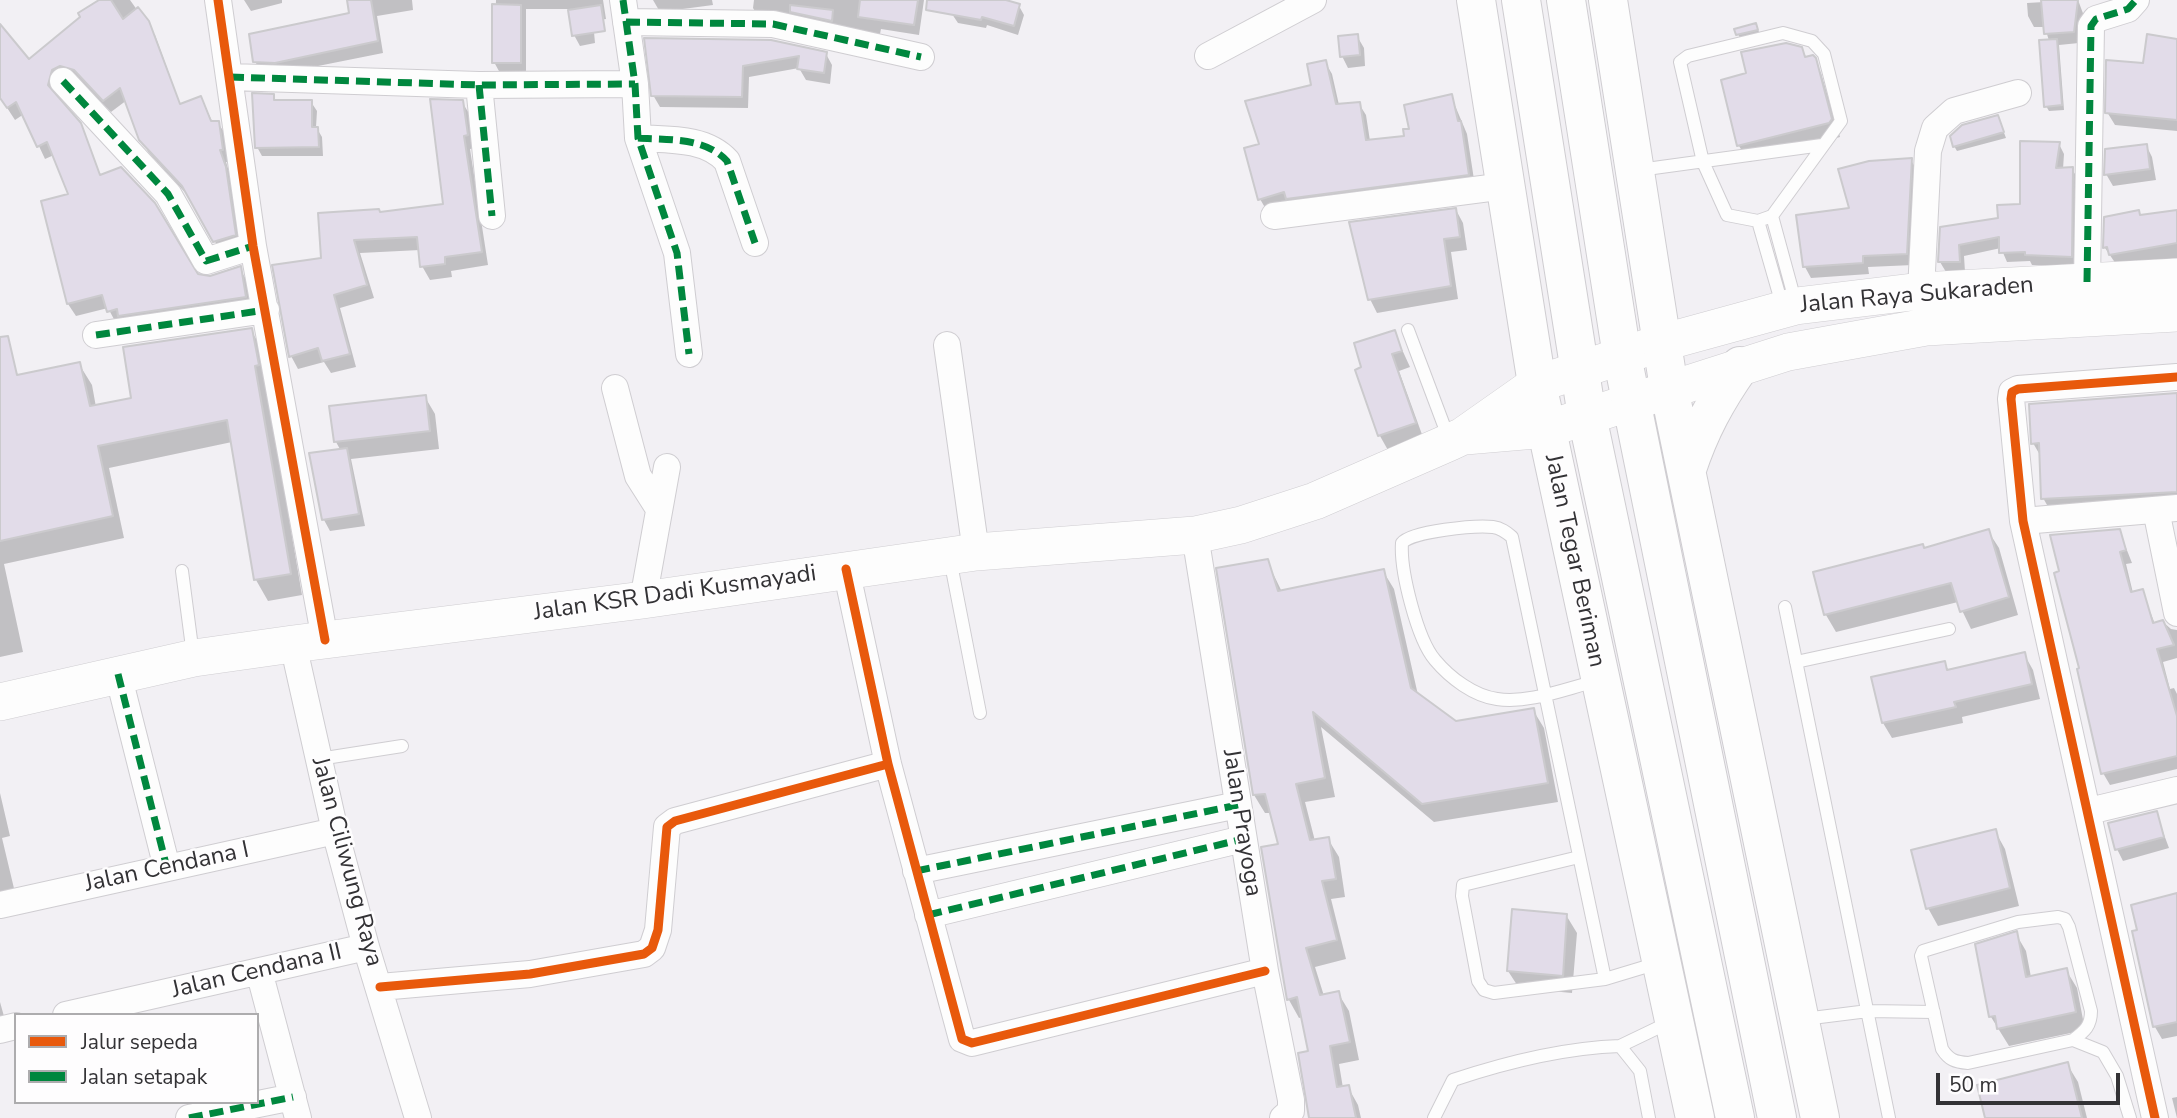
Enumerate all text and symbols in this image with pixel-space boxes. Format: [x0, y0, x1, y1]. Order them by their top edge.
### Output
street label: Jalan Raya Sukaraden [1799, 271, 2035, 321]
street label: Jalan Tegar Beriman [1537, 452, 1611, 670]
street label: Jalan KSR Dadi Kusmayadi [532, 560, 818, 628]
street label: Jalan Prayoga [1215, 747, 1267, 899]
street label: Jalan Ciliwung Raya [304, 754, 388, 970]
street label: Jalan Cendana I [82, 837, 252, 899]
street label: Jalan Cendana II [169, 938, 345, 1006]
legend [14, 1013, 259, 1104]
text: Jalur sepeda [81, 1028, 198, 1056]
scale bar [1939, 1058, 2123, 1102]
text: Jalan setapak [81, 1063, 207, 1091]
text: 50 m [1949, 1071, 1998, 1099]

